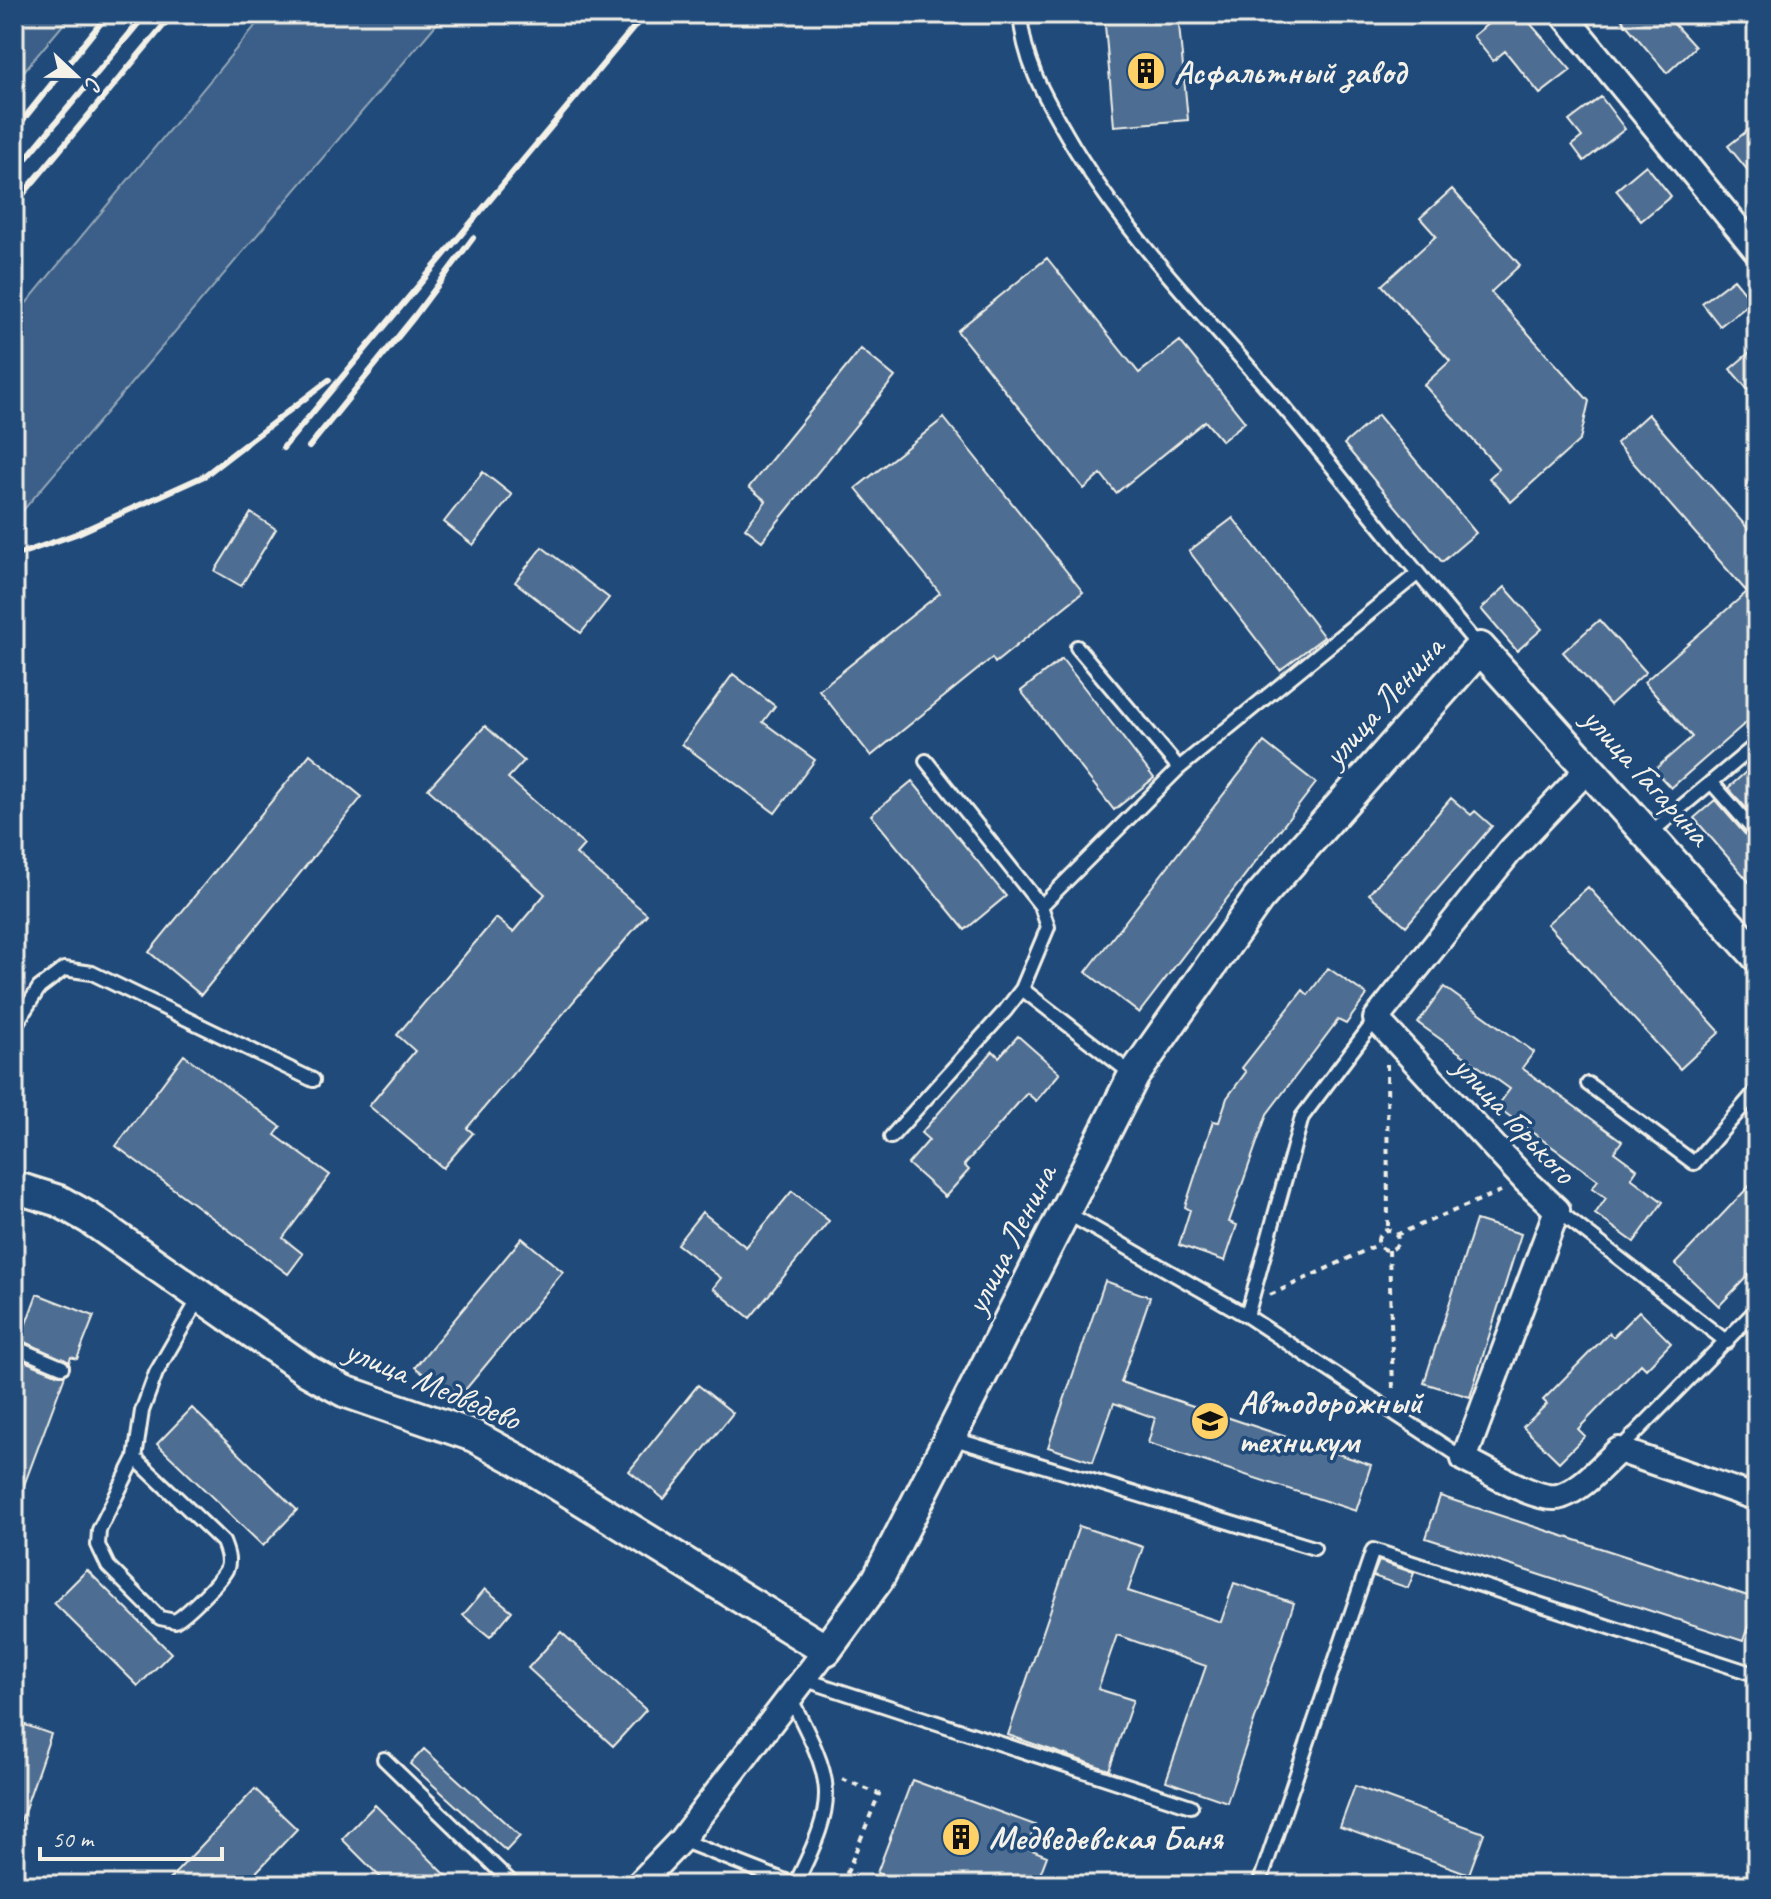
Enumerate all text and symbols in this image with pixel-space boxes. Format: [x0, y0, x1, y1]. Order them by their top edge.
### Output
north arrow [36, 36, 116, 116]
building icon: Асфальтный завод [1125, 50, 1167, 92]
place label: Асфальтный завод [1174, 50, 1408, 94]
text: С [77, 73, 109, 96]
street label: улица Ленина [1312, 624, 1455, 777]
street label: улица Гагарина [1572, 696, 1722, 856]
street label: улица Горького [1443, 1044, 1587, 1194]
street label: улица Ленина [953, 1155, 1067, 1323]
street label: улица Медведево [337, 1327, 529, 1441]
place label: Автодорожный техникум [1238, 1380, 1425, 1462]
school or university icon: Автодорожный техникум [1189, 1400, 1231, 1442]
scale bar [40, 1811, 222, 1861]
building icon: Медведевская Баня [940, 1816, 982, 1858]
place label: Медведевская Баня [989, 1816, 1224, 1859]
text: 50 m [52, 1824, 95, 1854]

